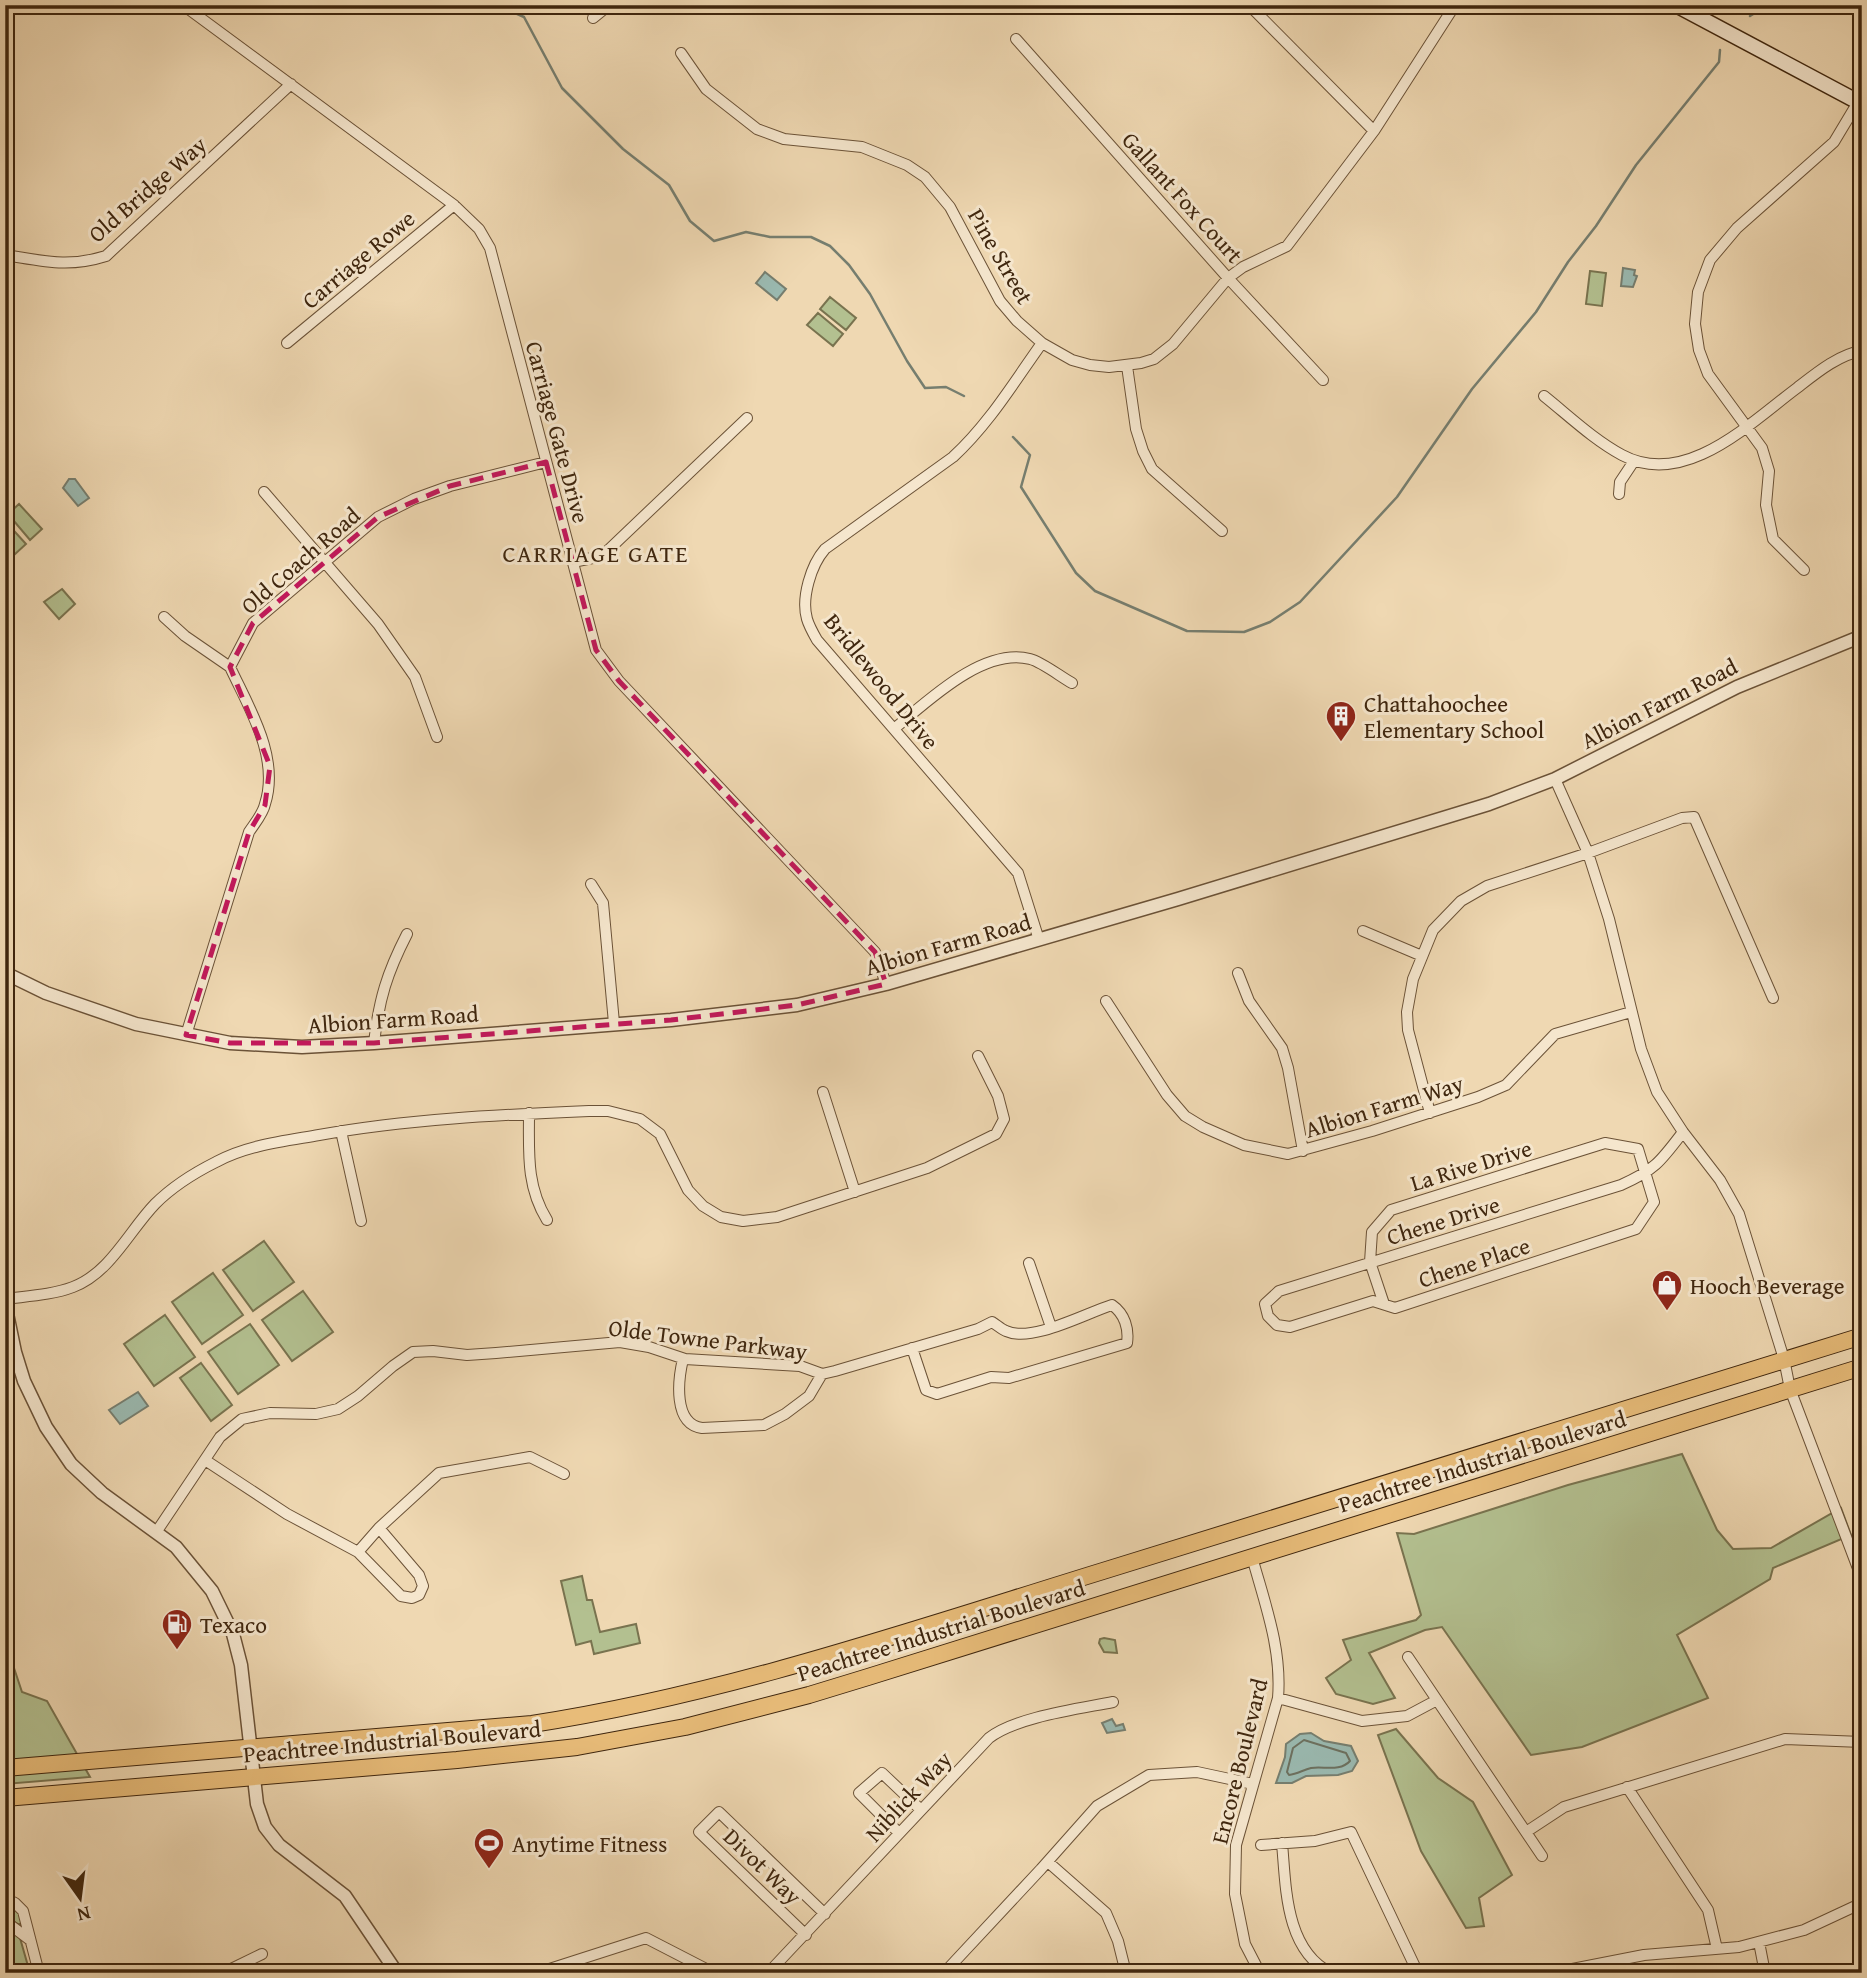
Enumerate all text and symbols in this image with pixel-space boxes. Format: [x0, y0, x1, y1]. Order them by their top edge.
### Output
street label: Gallant Fox Court [1115, 124, 1251, 270]
street label: Old Bridge Way [81, 128, 214, 250]
street label: Carriage Rowe [294, 202, 422, 316]
street label: Pine Street [960, 202, 1042, 310]
street label: Carriage Gate Drive [518, 337, 598, 527]
street label: Old Coach Road [233, 498, 368, 621]
district label: CARRIAGE GATE [503, 536, 689, 571]
street label: Bridlewood Drive [817, 606, 947, 756]
street label: Albion Farm Road [1575, 649, 1743, 757]
place label: Chattahoochee Elementary School [1364, 687, 1544, 746]
building icon: Chattahoochee Elementary School [1324, 699, 1358, 743]
street label: Albion Farm Road [861, 904, 1035, 983]
street label: Albion Farm Road [306, 997, 480, 1041]
street label: Albion Farm Way [1301, 1066, 1468, 1146]
street label: La Rive Drive [1406, 1131, 1536, 1199]
street label: Chene Drive [1382, 1187, 1504, 1253]
street label: Chene Place [1414, 1228, 1534, 1296]
shop icon: Hooch Beverage [1650, 1268, 1684, 1312]
place label: Hooch Beverage [1690, 1269, 1844, 1302]
street label: Olde Towne Parkway [607, 1310, 810, 1368]
street label: Peachtree Industrial Boulevard [1334, 1401, 1630, 1520]
street label: Peachtree Industrial Boulevard [793, 1570, 1089, 1689]
fuel station icon: Texaco [160, 1607, 194, 1651]
place label: Texaco [200, 1608, 267, 1641]
street label: Encore Boulevard [1203, 1674, 1276, 1847]
street label: Peachtree Industrial Boulevard [242, 1711, 543, 1770]
street label: Niblick Way [857, 1743, 959, 1849]
street label: Divot Way [717, 1820, 810, 1912]
sports icon: Anytime Fitness [472, 1826, 506, 1870]
place label: Anytime Fitness [512, 1827, 667, 1860]
north arrow [46, 1862, 116, 1932]
text: N [74, 1899, 94, 1930]

